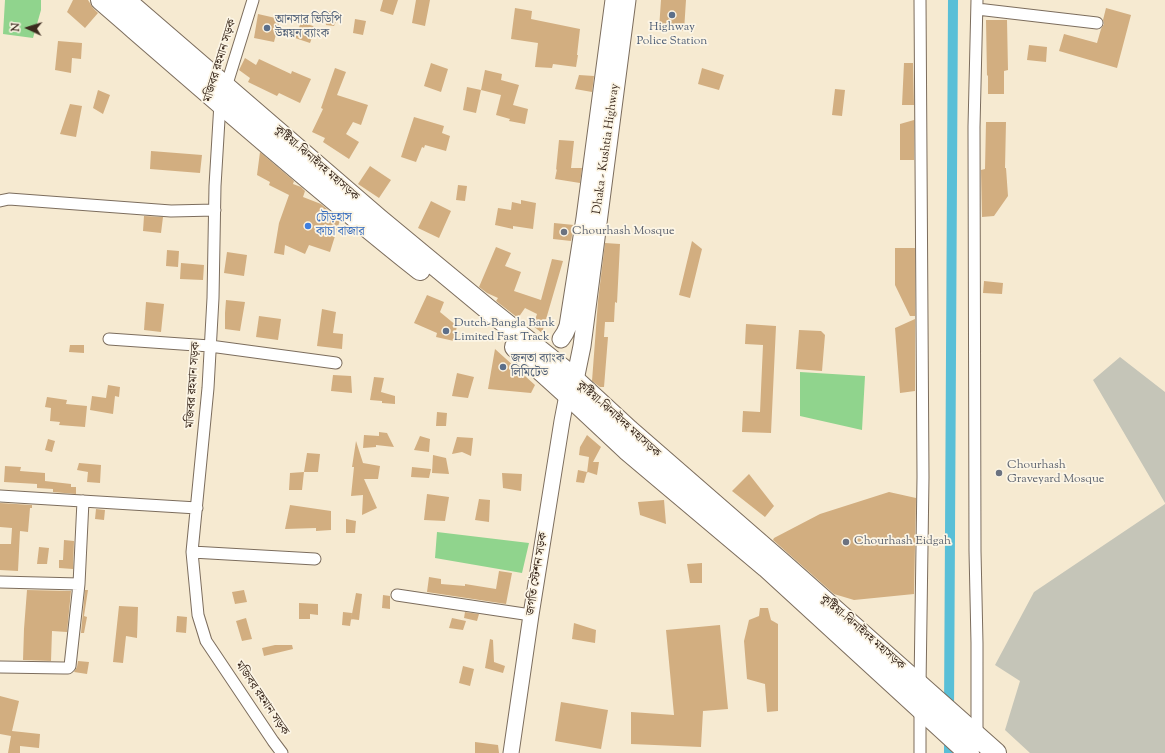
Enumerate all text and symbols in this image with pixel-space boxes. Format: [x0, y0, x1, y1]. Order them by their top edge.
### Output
north arrow [8, 8, 48, 48]
marker: Highway Police Station [667, 10, 677, 20]
place label: আনসার ভিডিপি উন্নয়ন ব্যাংক [275, 14, 342, 42]
street label: মজিবর রহমান সড়ক [202, 18, 240, 104]
place label: Highway Police Station [637, 21, 707, 49]
text: N [8, 22, 24, 32]
marker: আনসার ভিডিপি উন্নয়ন ব্যাংক [262, 23, 272, 33]
street label: Dhaka - Kushtia Highway [591, 83, 623, 215]
street label: কুষ্টিয়া-ঝিনাইদহ মহাসড়ক [271, 123, 361, 205]
place label: চৌড়হাস কাচা বাজার [316, 212, 365, 240]
marker: চৌড়হাস কাচা বাজার [303, 221, 313, 231]
place label: Chourhash Mosque [572, 225, 675, 239]
marker: Chourhash Mosque [559, 227, 569, 237]
place label: Dutch-Bangla Bank Limited Fast Track [454, 317, 555, 345]
marker: Dutch-Bangla Bank Limited Fast Track [441, 326, 451, 336]
street label: মজিবর রহমান সড়ক [184, 341, 204, 429]
place label: জনতা ব্যাংক লিমিটেড [511, 353, 564, 381]
marker: জনতা ব্যাংক লিমিটেড [498, 362, 508, 372]
street label: কুষ্টিয়া-ঝিনাইদহ মহাসড়ক [573, 379, 663, 461]
place label: Chourhash Graveyard Mosque [1007, 459, 1104, 487]
marker: Chourhash Graveyard Mosque [994, 468, 1004, 478]
street label: জগতি স্টেশন সড়ক [524, 532, 552, 616]
place label: Chourhash Eidgah [854, 535, 951, 549]
marker: Chourhash Eidgah [841, 537, 851, 547]
street label: কুষ্টিয়া-ঝিনাইদহ মহাসড়ক [817, 592, 907, 674]
street label: মজিবর রহমান সড়ক [231, 659, 291, 739]

